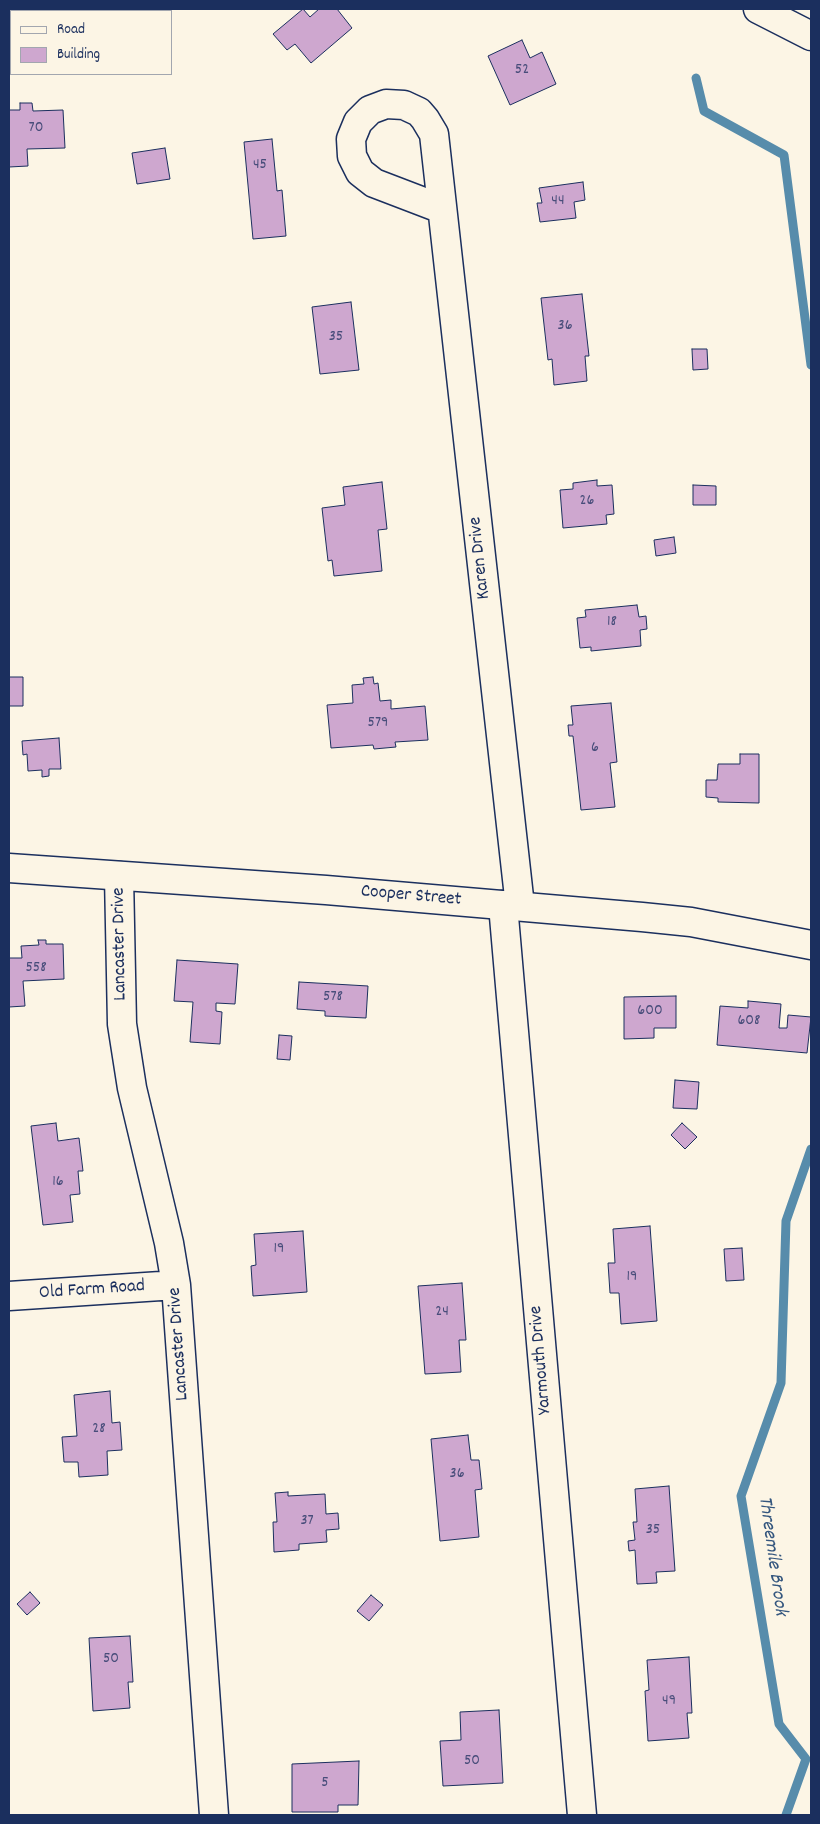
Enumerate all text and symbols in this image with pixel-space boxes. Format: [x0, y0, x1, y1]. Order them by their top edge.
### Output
legend [10, 10, 172, 75]
text: Road [57, 19, 85, 41]
text: Building [57, 44, 100, 66]
house number: 52 [515, 61, 529, 81]
house number: 70 [29, 119, 43, 139]
house number: 45 [253, 156, 267, 176]
house number: 44 [551, 192, 565, 212]
house number: 36 [558, 317, 572, 337]
house number: 35 [329, 328, 343, 348]
house number: 26 [580, 492, 594, 512]
street label: Karen Drive [465, 516, 497, 600]
house number: 18 [607, 613, 617, 633]
house number: 579 [368, 714, 388, 734]
house number: 6 [591, 739, 599, 759]
street label: Cooper Street [360, 881, 462, 913]
street label: Lancaster Drive [109, 887, 133, 1001]
house number: 558 [25, 959, 47, 979]
house number: 578 [323, 988, 343, 1008]
house number: 600 [637, 1002, 663, 1022]
house number: 608 [738, 1012, 760, 1032]
house number: 16 [52, 1173, 64, 1193]
house number: 19 [274, 1240, 284, 1260]
house number: 19 [627, 1268, 637, 1288]
street label: Old Farm Road [38, 1276, 146, 1306]
street label: Lancaster Drive [165, 1287, 195, 1401]
house number: 24 [435, 1303, 449, 1323]
street label: Yarmouth Drive [526, 1305, 558, 1415]
house number: 28 [92, 1420, 106, 1440]
house number: 36 [450, 1465, 464, 1485]
water label: Threemile Brook [751, 1495, 791, 1617]
house number: 37 [300, 1512, 314, 1532]
house number: 35 [646, 1521, 660, 1541]
house number: 50 [103, 1650, 119, 1670]
house number: 49 [662, 1692, 676, 1712]
house number: 50 [464, 1752, 480, 1772]
house number: 5 [321, 1774, 329, 1794]

